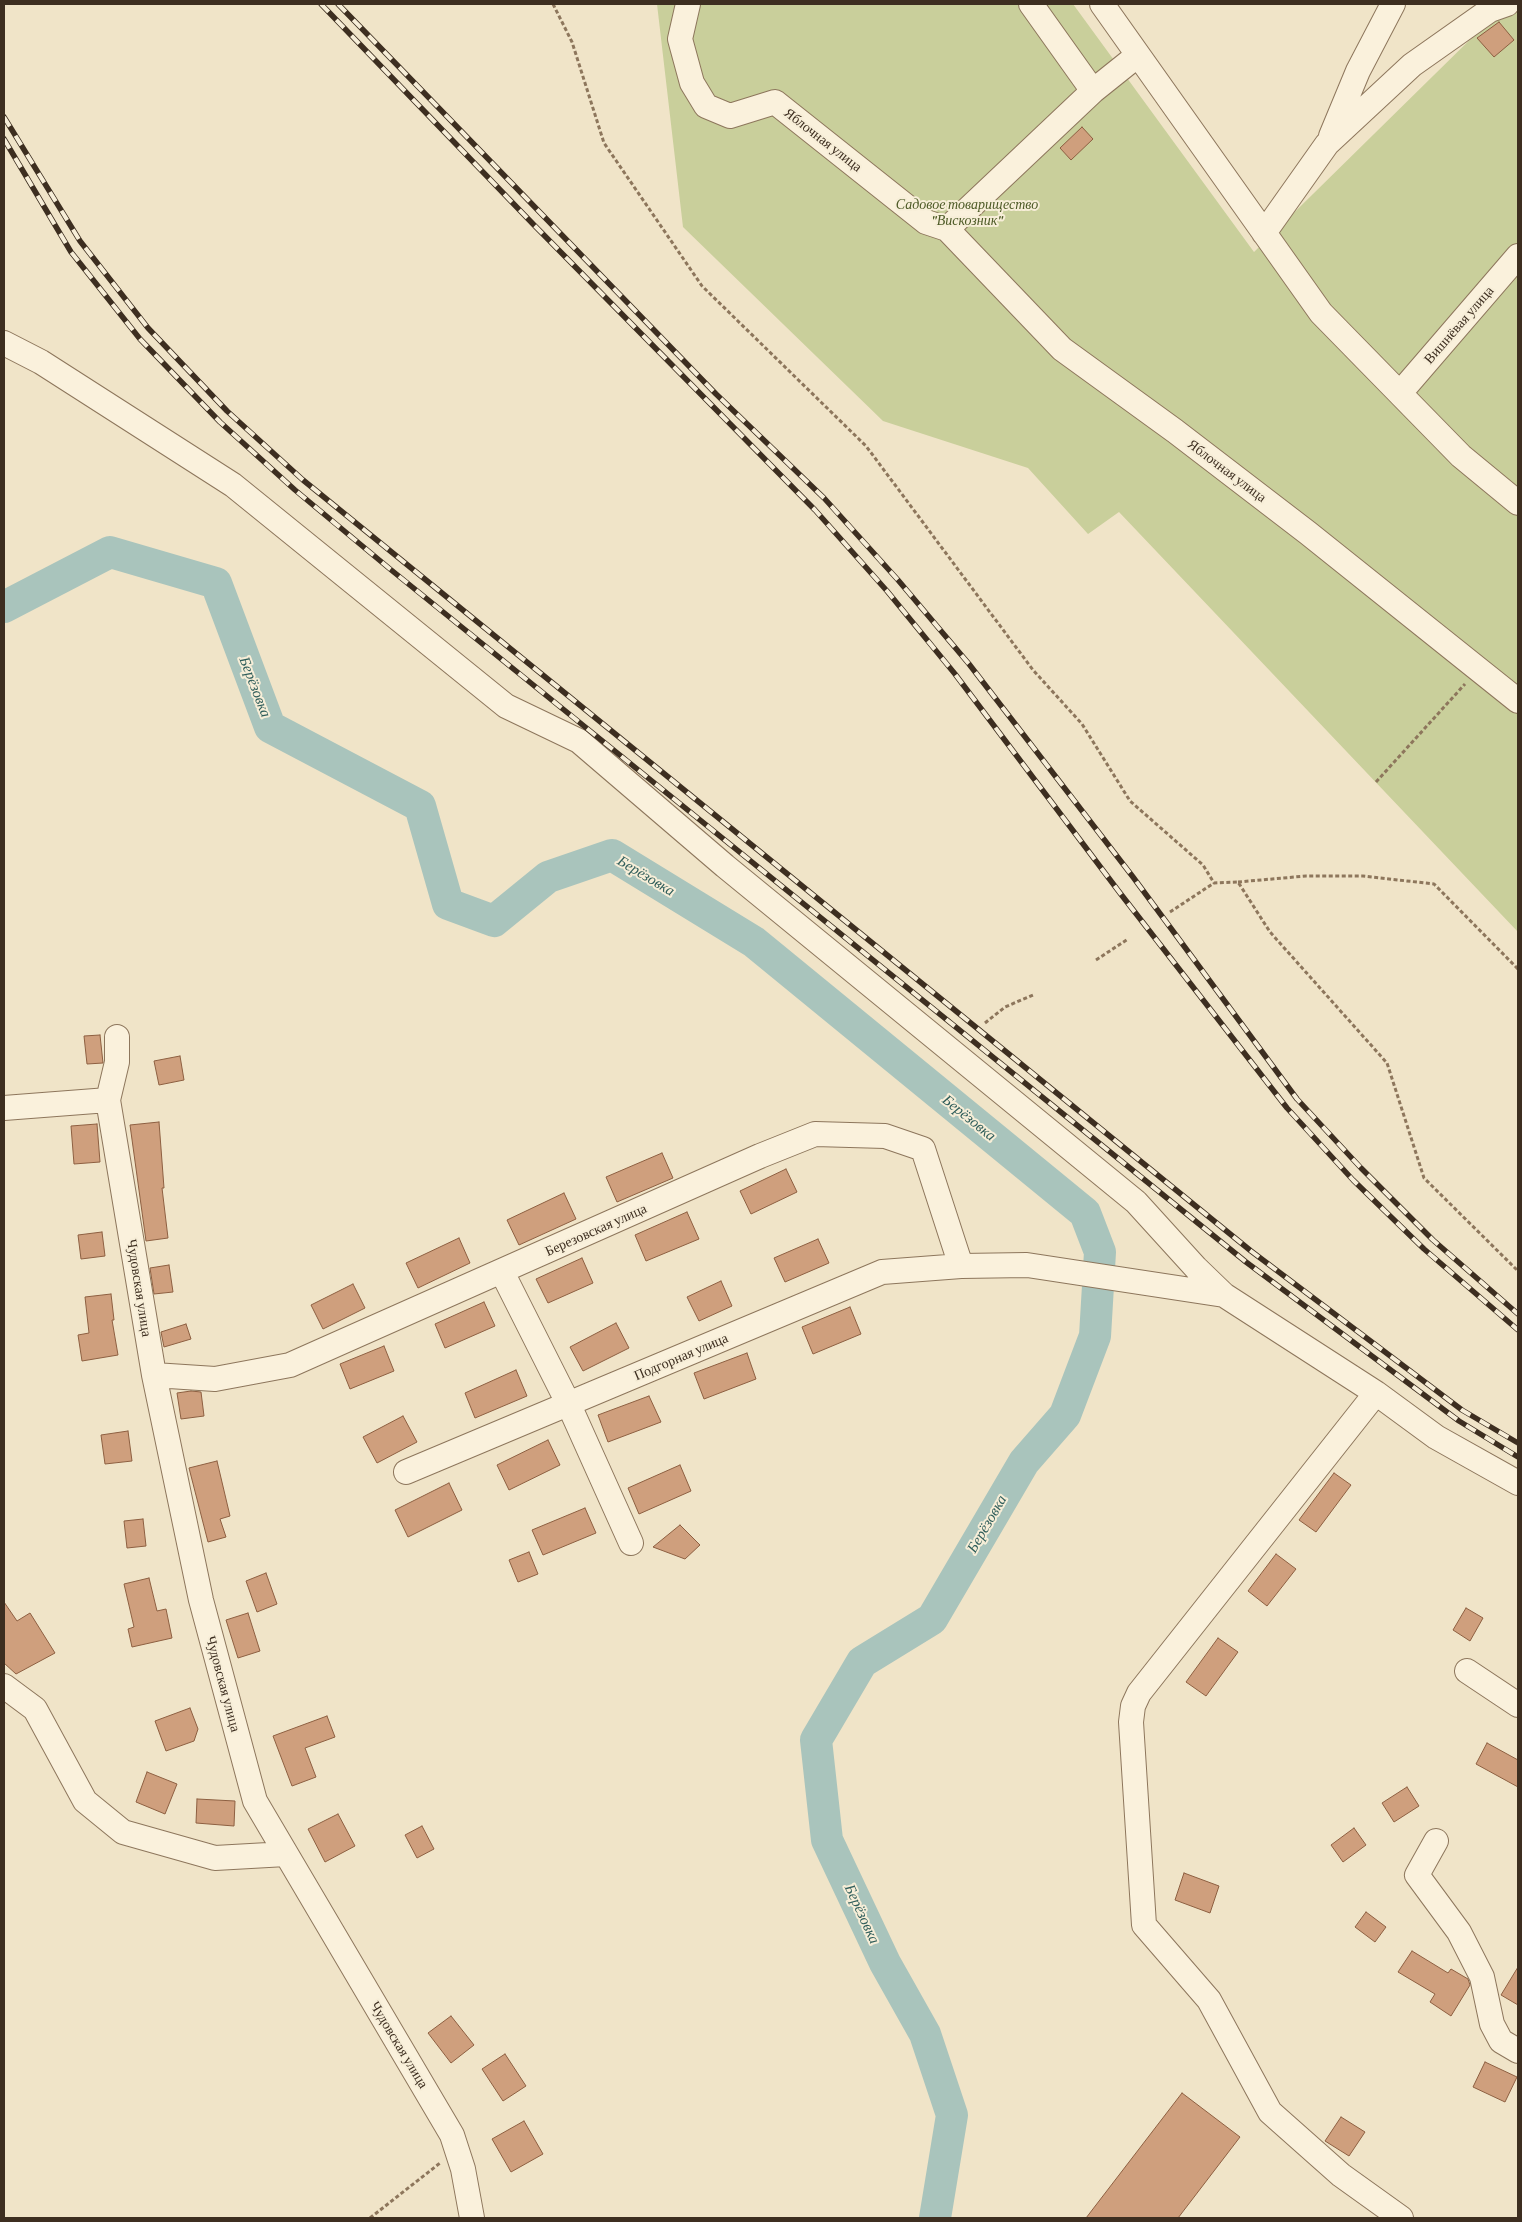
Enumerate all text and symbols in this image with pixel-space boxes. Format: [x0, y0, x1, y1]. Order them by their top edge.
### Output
street label: Яблочная улица [781, 104, 865, 176]
park label: Садовое товарищество "Вискозник" [896, 197, 1038, 230]
street label: Вишнёвая улица [1421, 283, 1497, 367]
street label: Яблочная улица [1184, 436, 1270, 506]
water label: Берёзовка [235, 654, 275, 720]
water label: Берёзовка [614, 852, 678, 900]
water label: Берёзовка [939, 1091, 999, 1145]
street label: Березовская улица [543, 1200, 649, 1260]
street label: Чудовская улица [123, 1238, 155, 1338]
street label: Подгорная улица [631, 1330, 731, 1384]
water label: Берёзовка [963, 1492, 1011, 1556]
street label: Чудовская улица [202, 1634, 244, 1734]
water label: Берёзовка [840, 1881, 884, 1947]
street label: Чудовская улица [366, 1998, 432, 2092]

